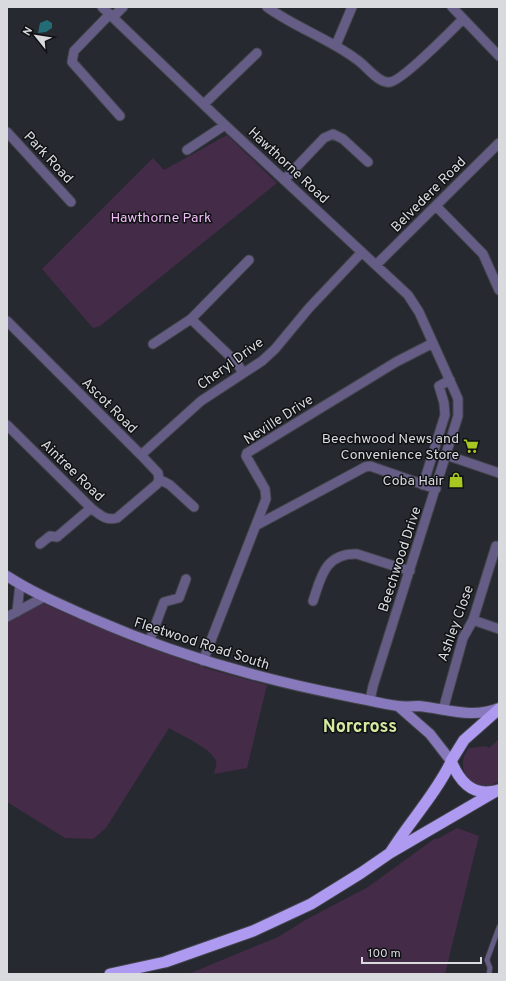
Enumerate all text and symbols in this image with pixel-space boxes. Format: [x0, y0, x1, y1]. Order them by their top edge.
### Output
north arrow [16, 16, 56, 56]
text: N [20, 25, 36, 38]
street label: Hawthorne Road [244, 124, 332, 208]
street label: Park Road [20, 129, 76, 187]
street label: Belvedere Road [388, 154, 470, 236]
park label: Hawthorne Park [111, 210, 211, 227]
street label: Cheryl Drive [194, 334, 267, 394]
street label: Ascot Road [78, 375, 140, 437]
street label: Neville Drive [241, 392, 317, 449]
place label: Beechwood News and Convenience Store [322, 431, 459, 464]
street label: Aintree Road [37, 437, 107, 506]
supermarket icon: Beechwood News and Convenience Store [462, 437, 480, 455]
shop icon: Coba Hair [447, 471, 465, 489]
place label: Coba Hair [383, 473, 445, 490]
street label: Beechwood Drive [375, 505, 425, 614]
street label: Ashley Close [435, 583, 478, 664]
street label: Fleetwood Road South [132, 615, 271, 674]
district label: Norcross [323, 716, 397, 739]
scale bar [362, 939, 481, 965]
text: 100 m [368, 946, 401, 962]

